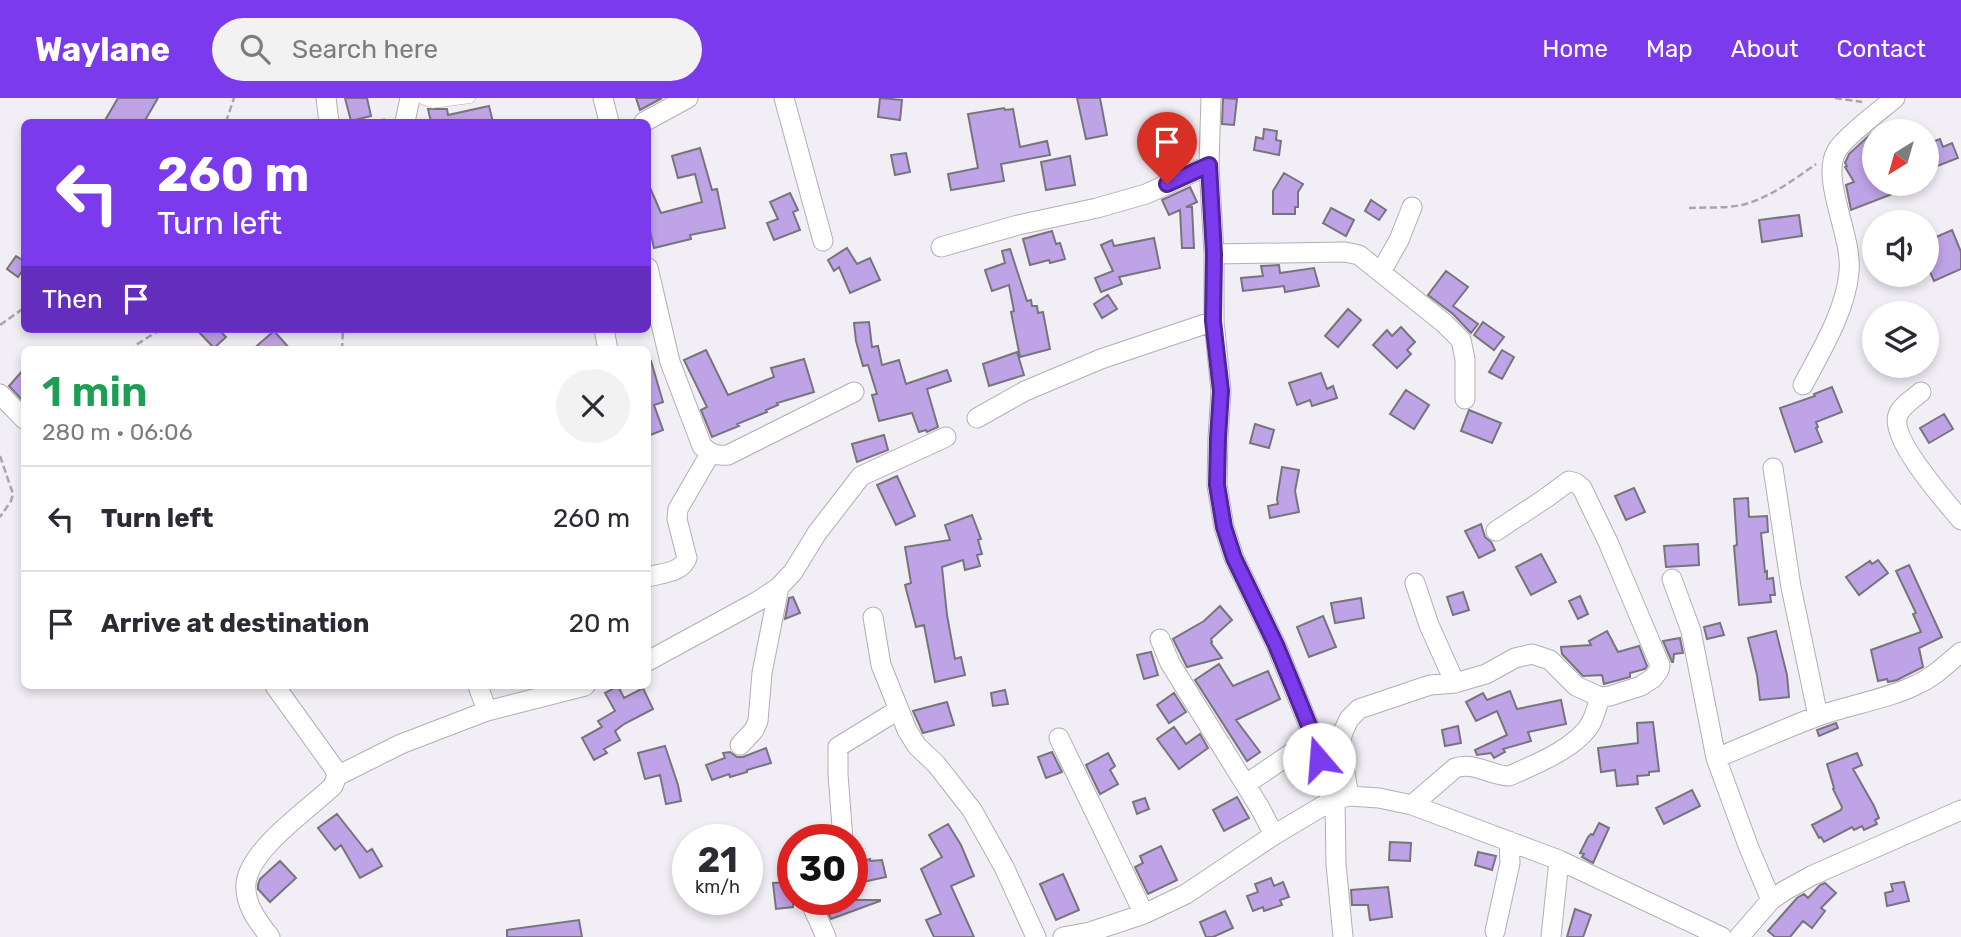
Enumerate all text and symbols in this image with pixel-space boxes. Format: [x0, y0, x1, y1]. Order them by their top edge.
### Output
search box [212, 18, 702, 81]
text: Waylane [35, 30, 170, 69]
icon: search [236, 30, 274, 68]
text: Search here [292, 34, 438, 65]
text: Home [1542, 35, 1608, 63]
text: Map [1646, 35, 1693, 63]
text: About [1731, 35, 1799, 63]
text: Contact [1837, 35, 1926, 63]
pin [1137, 112, 1197, 184]
north arrow [1862, 119, 1939, 196]
map controls [1862, 119, 1939, 378]
icon: arrive [1148, 123, 1186, 161]
text: 260 m [157, 145, 309, 203]
icon: left [42, 147, 133, 238]
text: Turn left [157, 204, 282, 242]
button: sound [1862, 210, 1939, 287]
icon: arrive [117, 280, 155, 318]
text: Then [42, 284, 103, 315]
button: layers [1862, 301, 1939, 378]
text: 1 min [42, 367, 148, 417]
button: close [556, 369, 630, 443]
text: 280 m · 06:06 [42, 418, 193, 446]
icon: left [42, 500, 80, 538]
text: Turn left [101, 503, 213, 534]
text: 260 m [553, 503, 630, 534]
icon: arrive [42, 605, 80, 643]
text: Arrive at destination [101, 608, 369, 639]
text: 20 m [569, 608, 630, 639]
position arrow [1282, 722, 1356, 796]
speed limit sign: 30 [777, 824, 868, 915]
text: 21 [697, 839, 738, 881]
text: km/h [695, 876, 740, 898]

